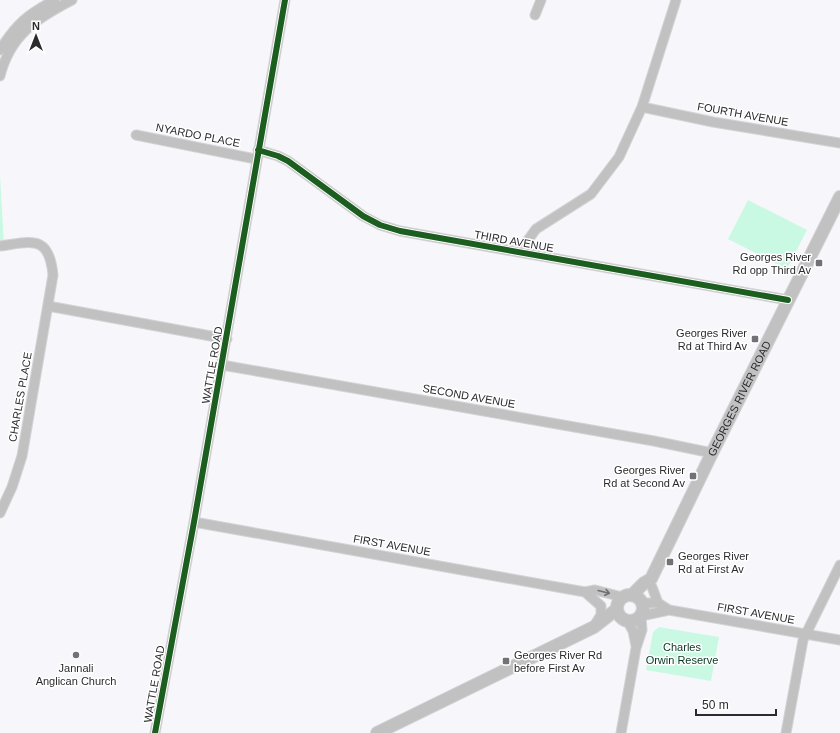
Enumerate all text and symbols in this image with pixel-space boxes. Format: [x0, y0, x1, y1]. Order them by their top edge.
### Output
north arrow [16, 16, 56, 56]
text: N [32, 20, 40, 32]
street label: FOURTH AVENUE [696, 100, 790, 128]
street label: NYARDO PLACE [155, 121, 241, 149]
street label: THIRD AVENUE [473, 228, 555, 254]
place label: Georges River Rd opp Third Av [733, 251, 811, 276]
marker: Georges River Rd opp Third Av [814, 258, 824, 268]
street label: WATTLE ROAD [199, 325, 225, 405]
place label: Georges River Rd at Third Av [676, 327, 747, 352]
marker: Georges River Rd at Third Av [750, 334, 760, 344]
street label: GEORGES RIVER ROAD [705, 339, 773, 458]
street label: CHARLES PLACE [6, 351, 34, 443]
street label: SECOND AVENUE [422, 382, 516, 410]
place label: Georges River Rd at Second Av [603, 464, 685, 489]
marker: Georges River Rd at Second Av [688, 471, 698, 481]
street label: FIRST AVENUE [352, 532, 432, 558]
place label: Georges River Rd at First Av [678, 550, 749, 575]
marker: Georges River Rd at First Av [665, 557, 675, 567]
one-way arrow [597, 589, 610, 596]
street label: FIRST AVENUE [716, 600, 796, 626]
park label: Charles Orwin Reserve [646, 641, 718, 666]
street label: WATTLE ROAD [141, 644, 167, 724]
place label: Georges River Rd before First Av [514, 649, 602, 674]
marker: Jannali Anglican Church [71, 650, 81, 660]
marker: Georges River Rd before First Av [501, 656, 511, 666]
place label: Jannali Anglican Church [36, 662, 116, 687]
scale bar [696, 691, 776, 717]
text: 50 m [702, 698, 729, 712]

